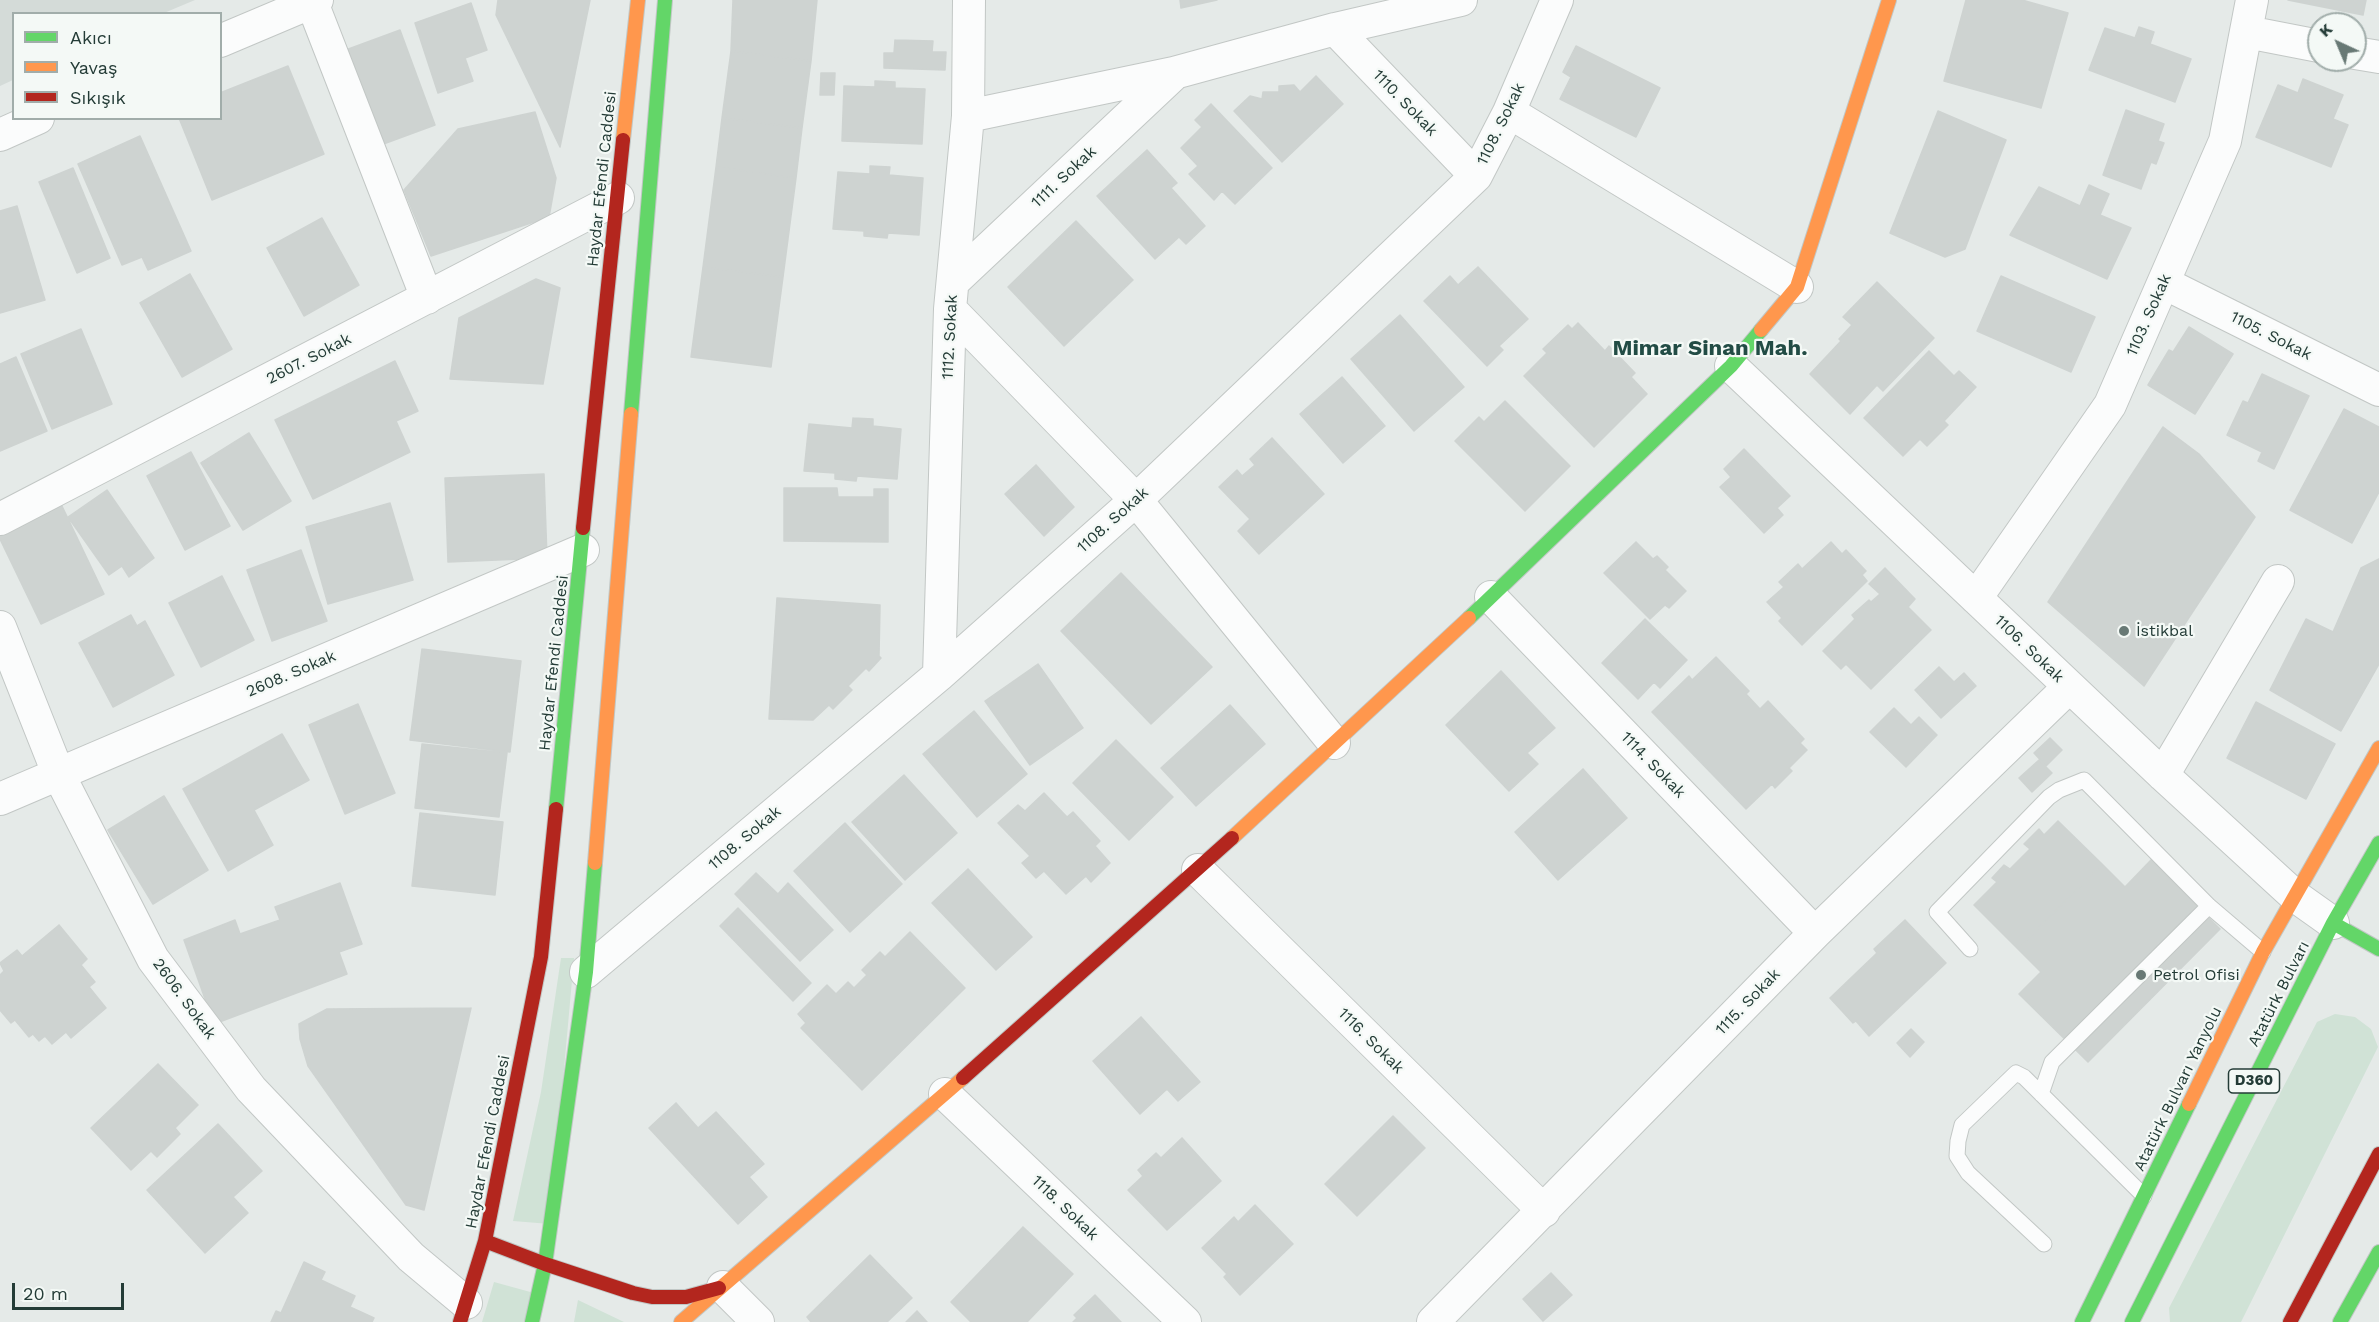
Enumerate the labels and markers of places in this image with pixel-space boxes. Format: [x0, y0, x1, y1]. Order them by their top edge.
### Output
place label: İstikbal [2136, 621, 2193, 641]
marker: İstikbal [2117, 624, 2131, 638]
place label: Petrol Ofisi [2153, 965, 2240, 985]
marker: Petrol Ofisi [2134, 968, 2148, 982]

